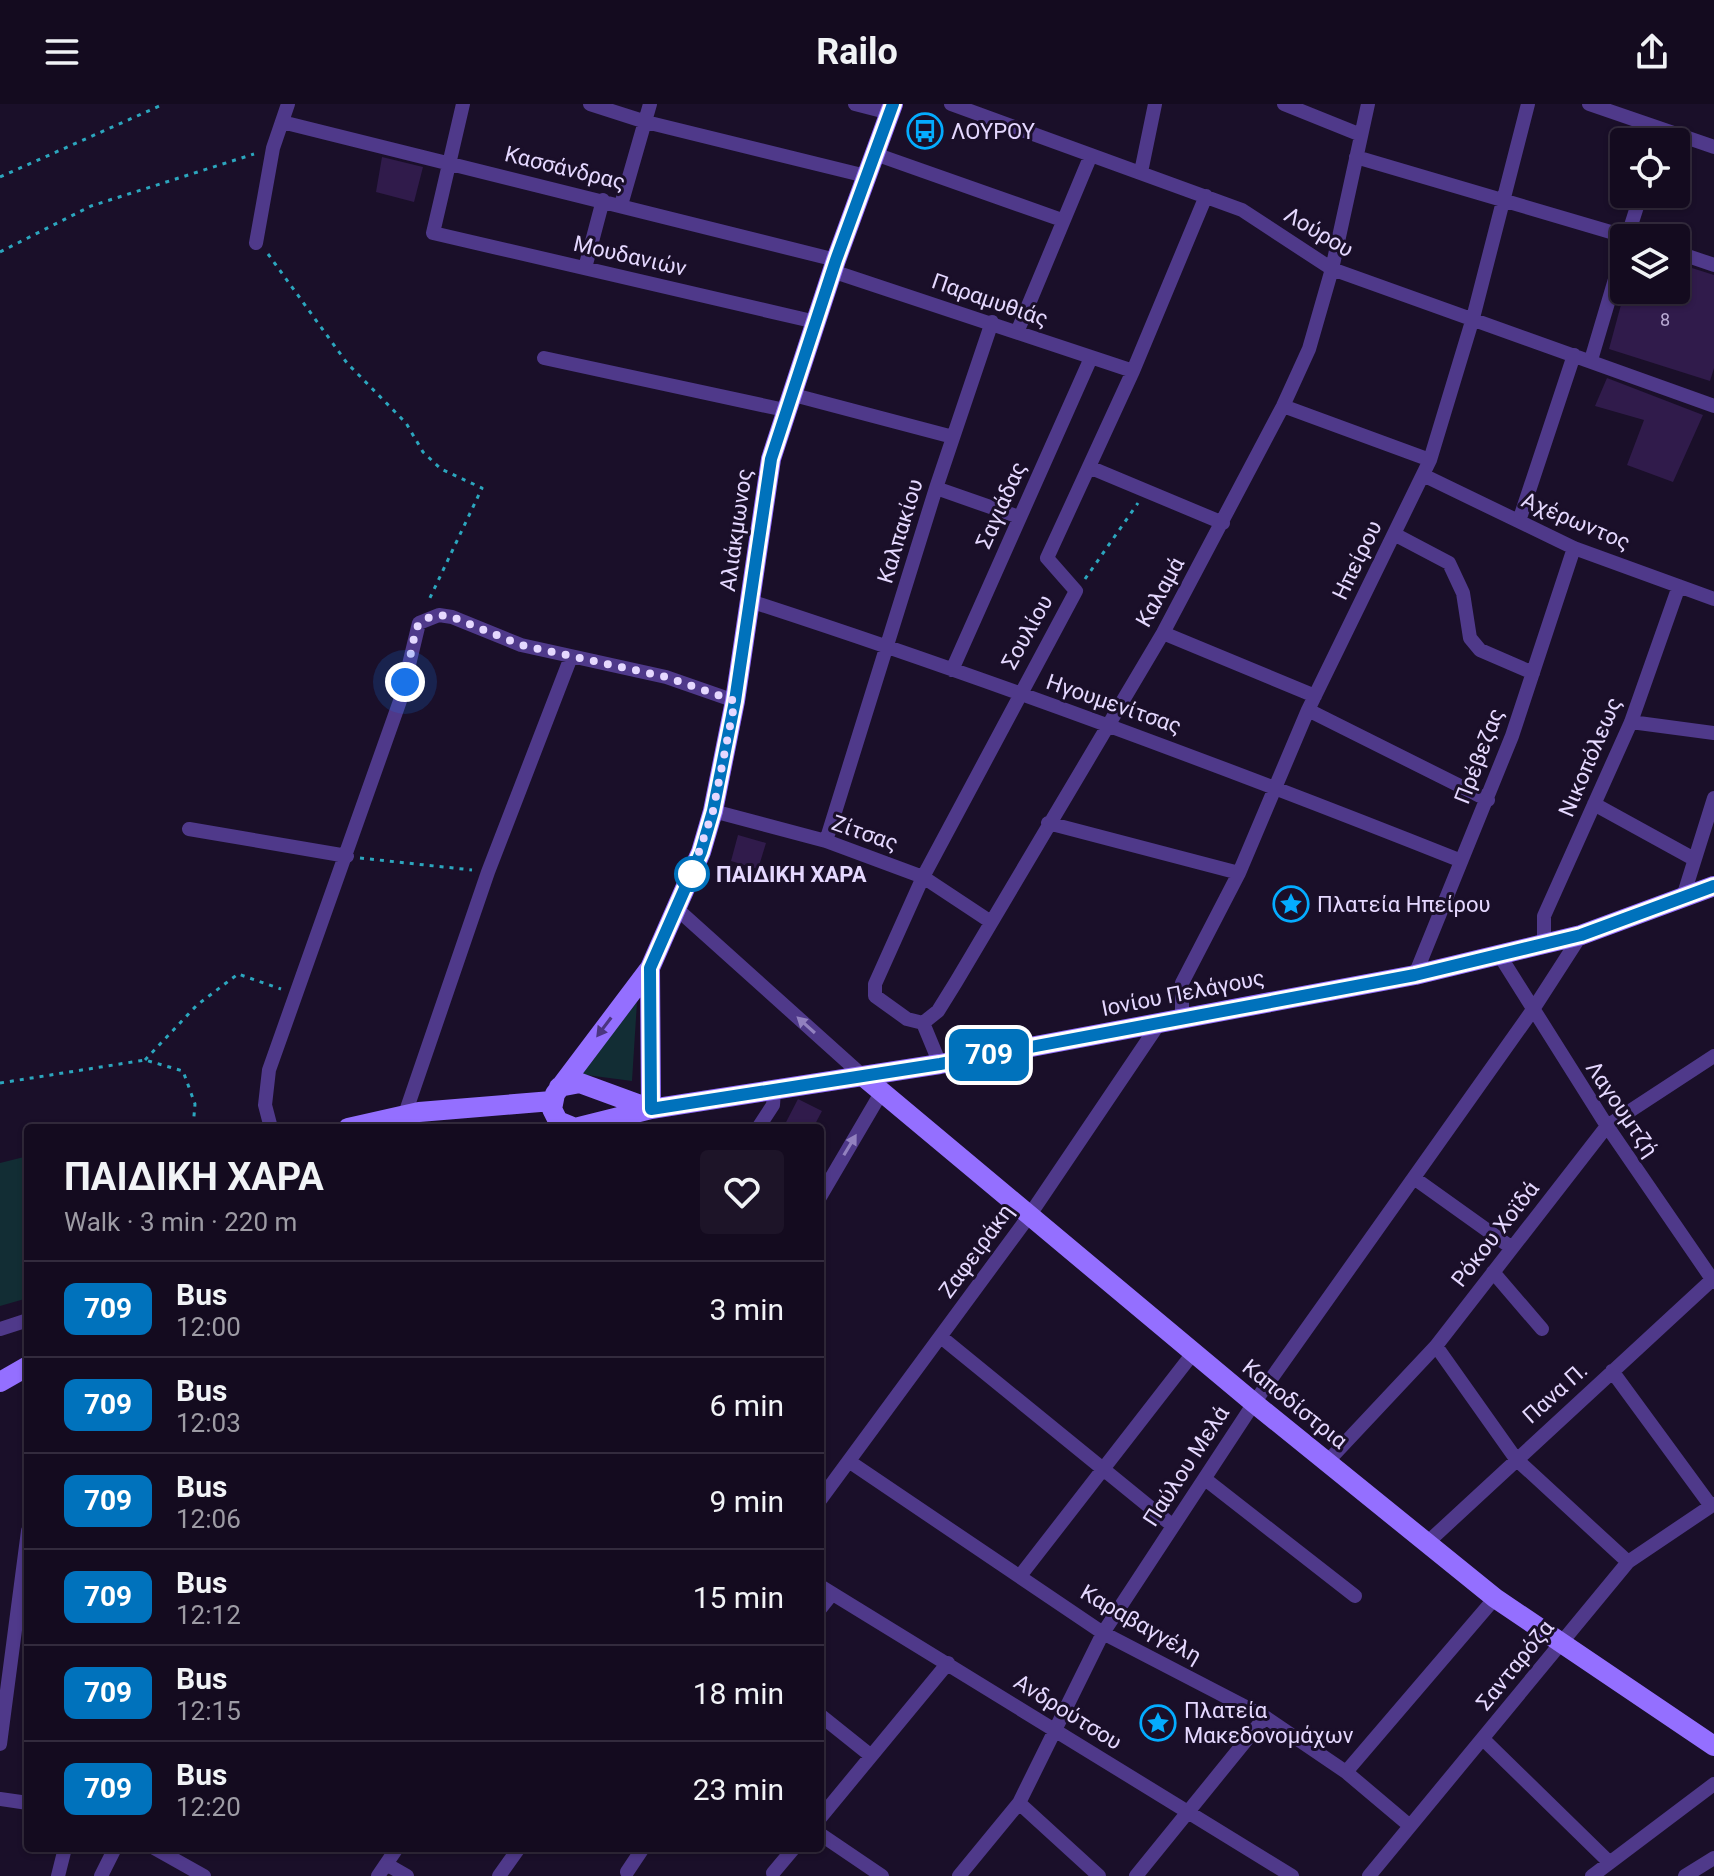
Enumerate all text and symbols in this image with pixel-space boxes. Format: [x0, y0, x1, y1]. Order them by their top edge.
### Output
icon: menu [40, 30, 84, 74]
icon: share [1630, 30, 1674, 74]
text: Railo [816, 31, 898, 73]
bus stop icon: ΛΟΥΡΟΥ [906, 112, 944, 150]
place label: ΛΟΥΡΟΥ [951, 119, 1036, 144]
map controls [1610, 128, 1690, 304]
button: locate [1610, 128, 1690, 208]
street label: Κασσάνδρας [502, 141, 628, 195]
street label: Λούρου [1280, 202, 1358, 262]
button: layers [1610, 224, 1690, 304]
street label: Μουδανιών [571, 231, 689, 281]
street label: Παραμυθιάς [929, 268, 1051, 332]
house number: 8 [1660, 309, 1670, 330]
street label: Σαγιάδας [971, 458, 1031, 552]
street label: Αλιάκμωνος [715, 467, 757, 593]
street label: Καλπακίου [872, 476, 928, 586]
street label: Αχέρωντος [1518, 487, 1634, 555]
street label: Ηπείρου [1327, 516, 1387, 604]
street label: Καλαμά [1131, 552, 1190, 631]
street label: Σουλίου [996, 591, 1058, 673]
your location [385, 662, 425, 702]
street label: Ηγουμενίτσας [1043, 669, 1185, 739]
street label: Νικοπόλεως [1554, 694, 1626, 820]
street label: Πρέβεζας [1449, 705, 1509, 807]
street label: Ζίτσας [829, 810, 901, 856]
marker: ΠΑΙΔΙΚΗ ΧΑΡΑ [675, 857, 709, 891]
place label: ΠΑΙΔΙΚΗ ΧΑΡΑ [716, 862, 867, 887]
place icon: Πλατεία Ηπείρου [1272, 885, 1310, 923]
place label: Πλατεία Ηπείρου [1317, 892, 1491, 917]
street label: Ιονίου Πελάγους [1099, 965, 1267, 1021]
one-way arrow [796, 1016, 815, 1034]
one-way arrow [597, 1017, 613, 1038]
line badge: 709 [943, 1029, 1035, 1081]
text: 709 [965, 1038, 1013, 1071]
street label: Λαγουμτζή [1581, 1056, 1663, 1162]
one-way arrow [843, 1134, 857, 1156]
button: heart [700, 1150, 784, 1234]
text: ΠΑΙΔΙΚΗ ΧΑΡΑ [64, 1155, 324, 1199]
street label: Ρόκου Χοϊδά [1446, 1176, 1544, 1292]
street label: Ζαφειράκη [934, 1199, 1018, 1303]
text: Walk · 3 min · 220 m [64, 1207, 297, 1237]
text: Bus [176, 1277, 227, 1312]
text: 709 [84, 1292, 132, 1325]
text: 3 min [710, 1292, 784, 1327]
text: 12:00 [176, 1312, 241, 1342]
street label: Καποδίστρια [1238, 1354, 1353, 1454]
street label: Πανα Π. [1518, 1358, 1592, 1428]
text: Bus [176, 1373, 227, 1408]
text: 709 [84, 1388, 132, 1421]
text: 6 min [710, 1388, 784, 1423]
street label: Παύλου Μελά [1138, 1401, 1234, 1531]
text: 12:03 [176, 1408, 241, 1438]
text: Bus [176, 1469, 227, 1504]
text: 709 [84, 1484, 132, 1517]
text: 9 min [710, 1484, 784, 1519]
text: 12:06 [176, 1504, 241, 1534]
text: Bus [176, 1565, 227, 1600]
street label: Καραβαγγέλη [1076, 1579, 1206, 1669]
text: 709 [84, 1580, 132, 1613]
text: 15 min [693, 1580, 784, 1615]
text: 12:12 [176, 1600, 241, 1630]
street label: Σανταρόζα [1471, 1615, 1559, 1715]
text: Bus [176, 1661, 227, 1696]
street label: Ανδρούτσου [1010, 1669, 1126, 1755]
text: 709 [84, 1676, 132, 1709]
text: 18 min [693, 1676, 784, 1711]
text: 12:15 [176, 1696, 241, 1726]
place label: Πλατεία Μακεδονομάχων [1184, 1698, 1354, 1748]
place icon: Πλατεία Μακεδονομάχων [1139, 1704, 1177, 1742]
text: Bus [176, 1757, 227, 1792]
text: 709 [84, 1772, 132, 1805]
text: 23 min [693, 1772, 784, 1807]
text: 12:20 [176, 1792, 241, 1822]

